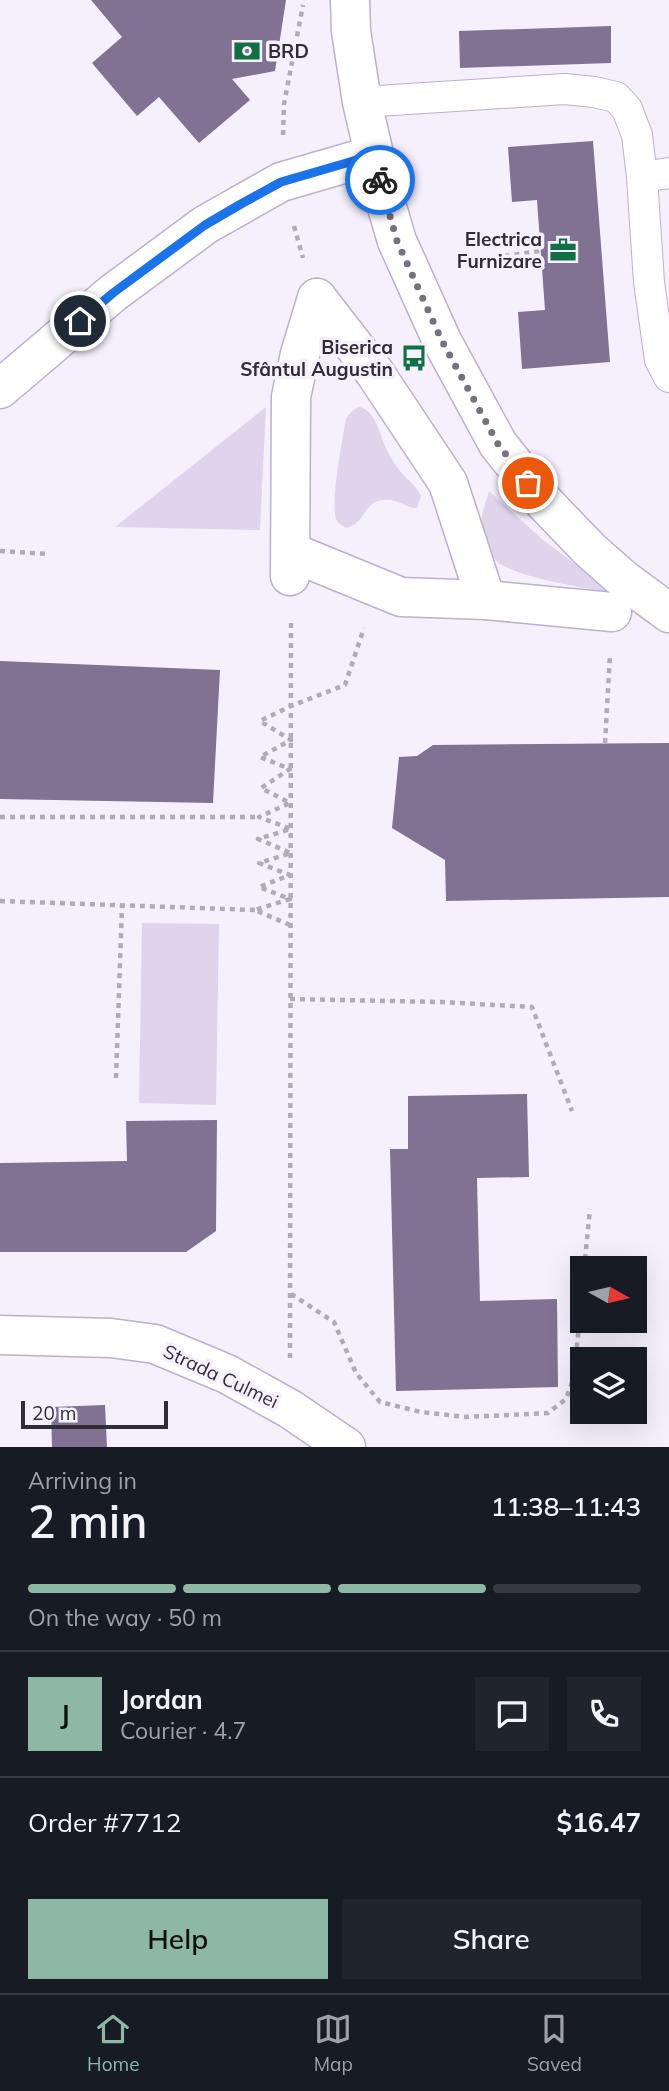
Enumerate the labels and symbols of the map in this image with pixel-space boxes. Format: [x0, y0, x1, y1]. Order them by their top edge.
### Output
bank icon: BRD [232, 36, 262, 66]
place label: BRD [268, 39, 309, 63]
courier [345, 145, 415, 215]
place label: Electrica Furnizare [457, 227, 542, 273]
office icon: Electrica Furnizare [548, 235, 578, 265]
pin [50, 291, 110, 351]
place label: Biserica Sfântul Augustin [240, 335, 393, 381]
bus stop icon: Biserica Sfântul Augustin [399, 343, 429, 373]
pin [498, 453, 558, 513]
north arrow [570, 1256, 648, 1334]
street label: Strada Culmei [160, 1339, 282, 1413]
scale bar [21, 1398, 168, 1430]

